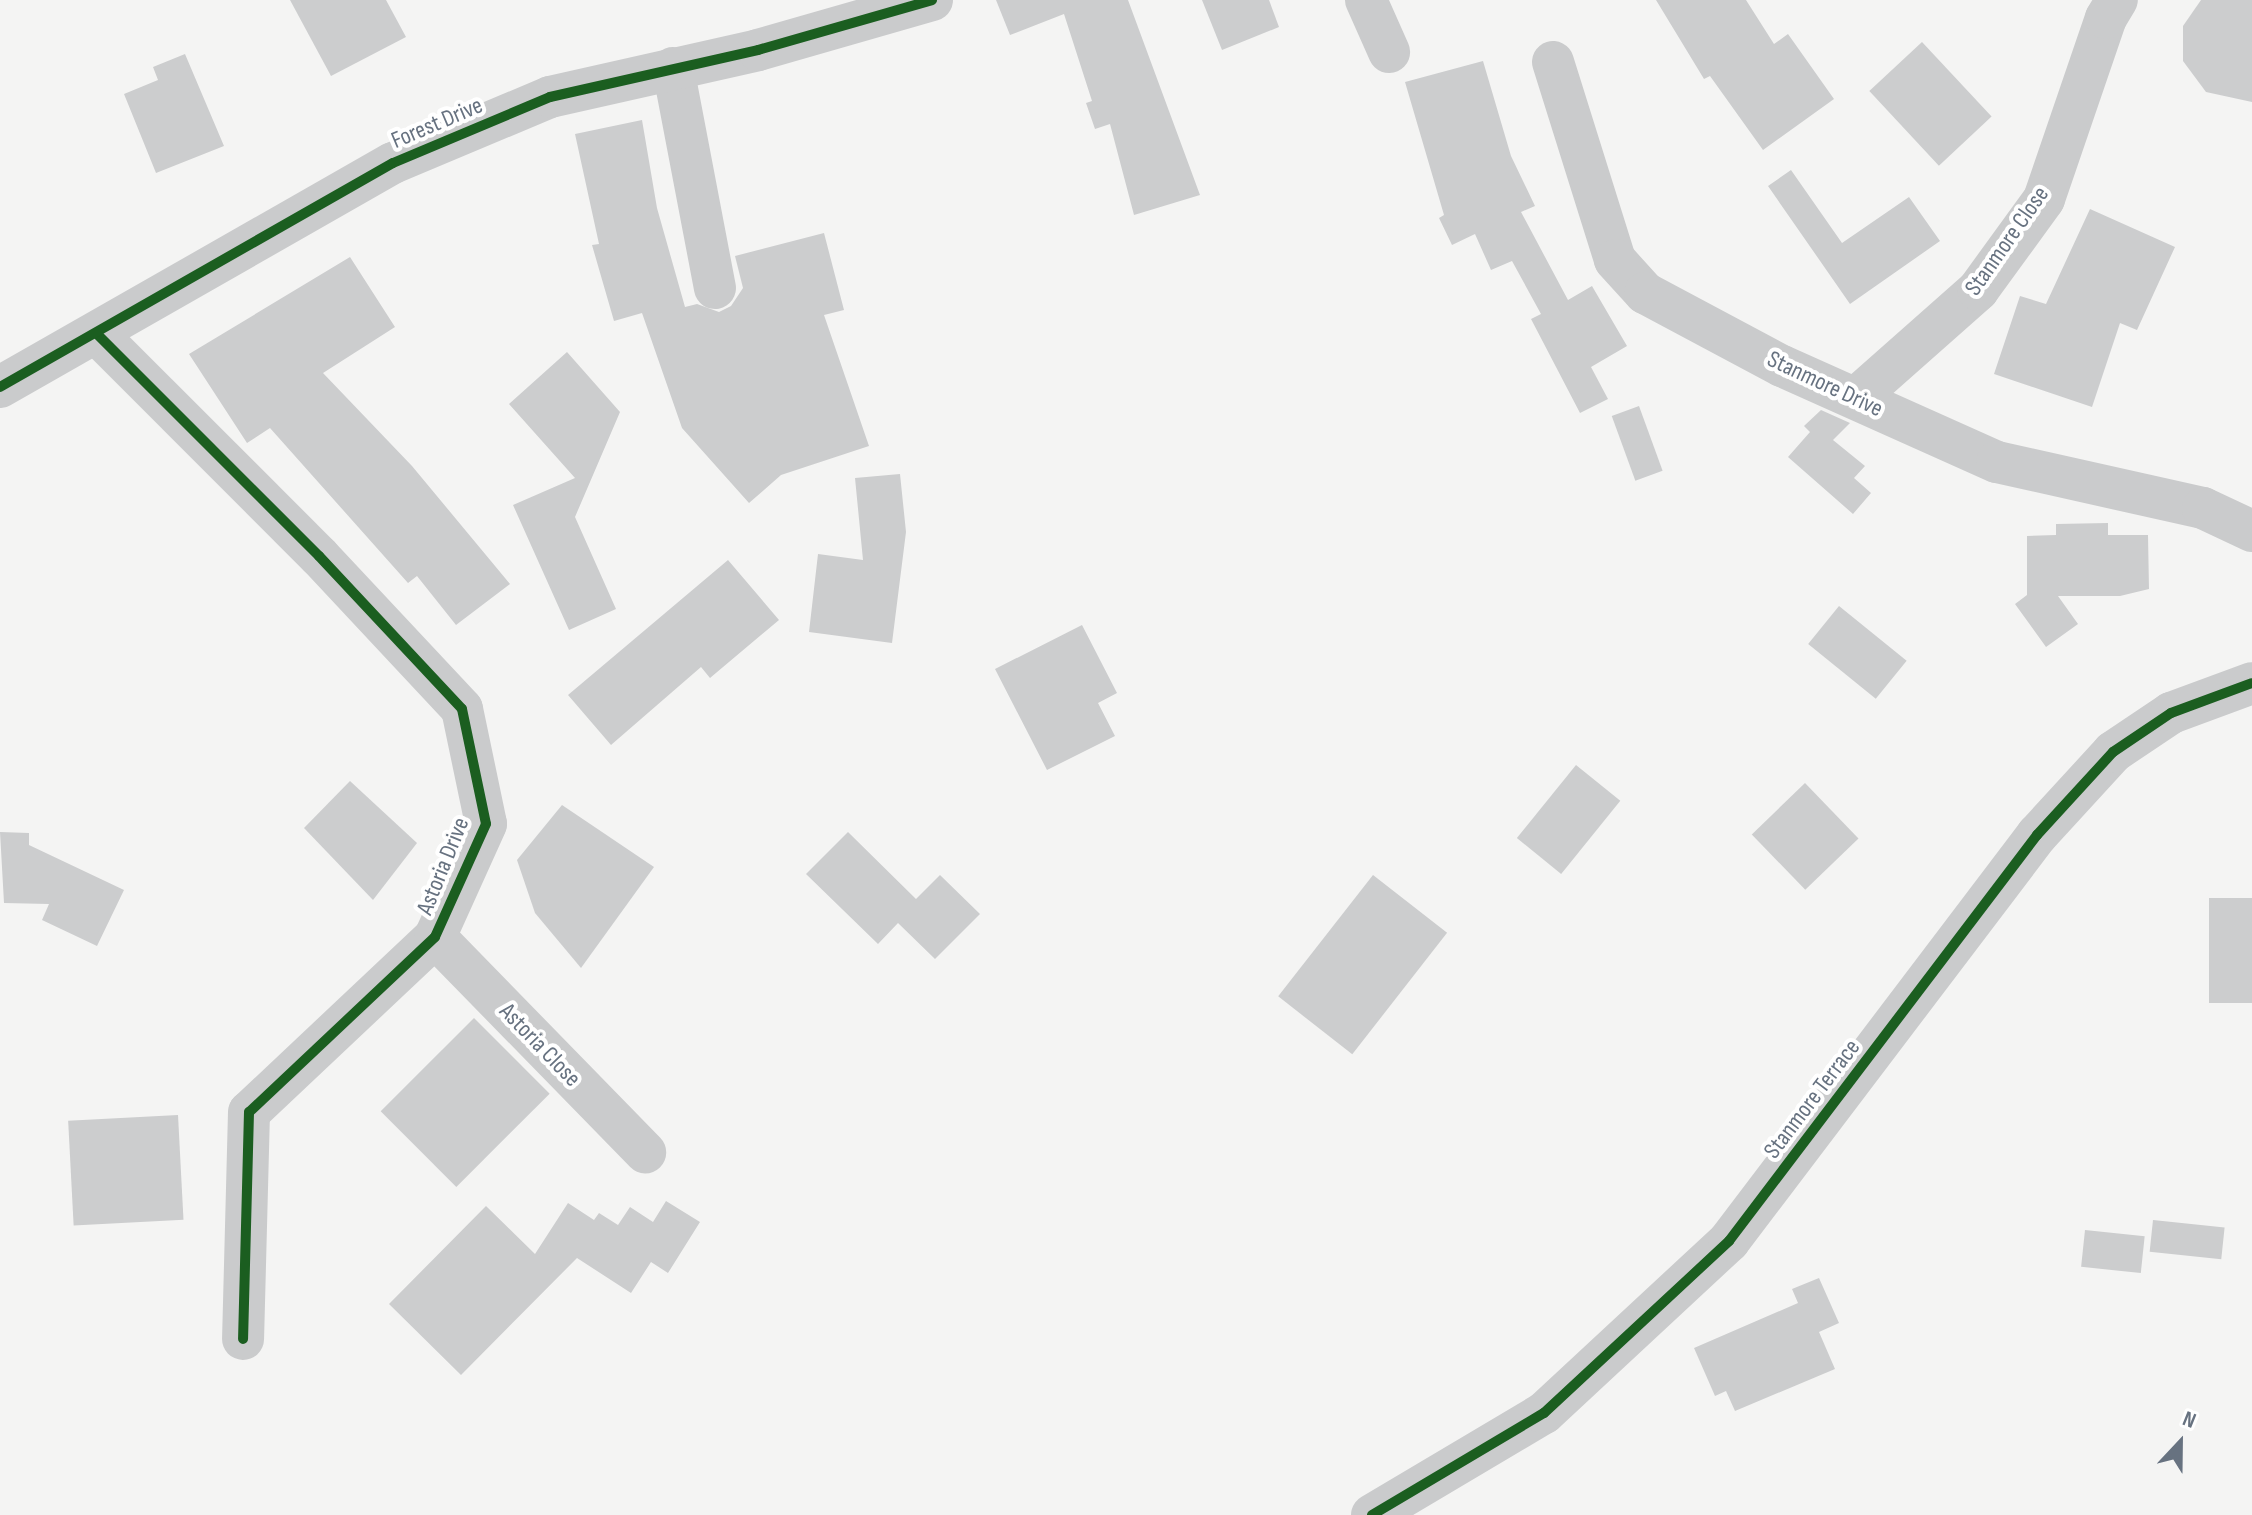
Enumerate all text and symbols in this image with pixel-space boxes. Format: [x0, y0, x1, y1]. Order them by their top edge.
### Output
street label: Forest Drive [387, 91, 487, 155]
street label: Stanmore Close [1959, 181, 2055, 301]
street label: Stanmore Drive [1763, 345, 1887, 423]
street label: Astoria Drive [410, 813, 476, 919]
street label: Astoria Close [493, 997, 587, 1093]
street label: Stanmore Terrace [1758, 1034, 1866, 1164]
north arrow [2140, 1403, 2220, 1483]
text: N [2179, 1406, 2200, 1435]

